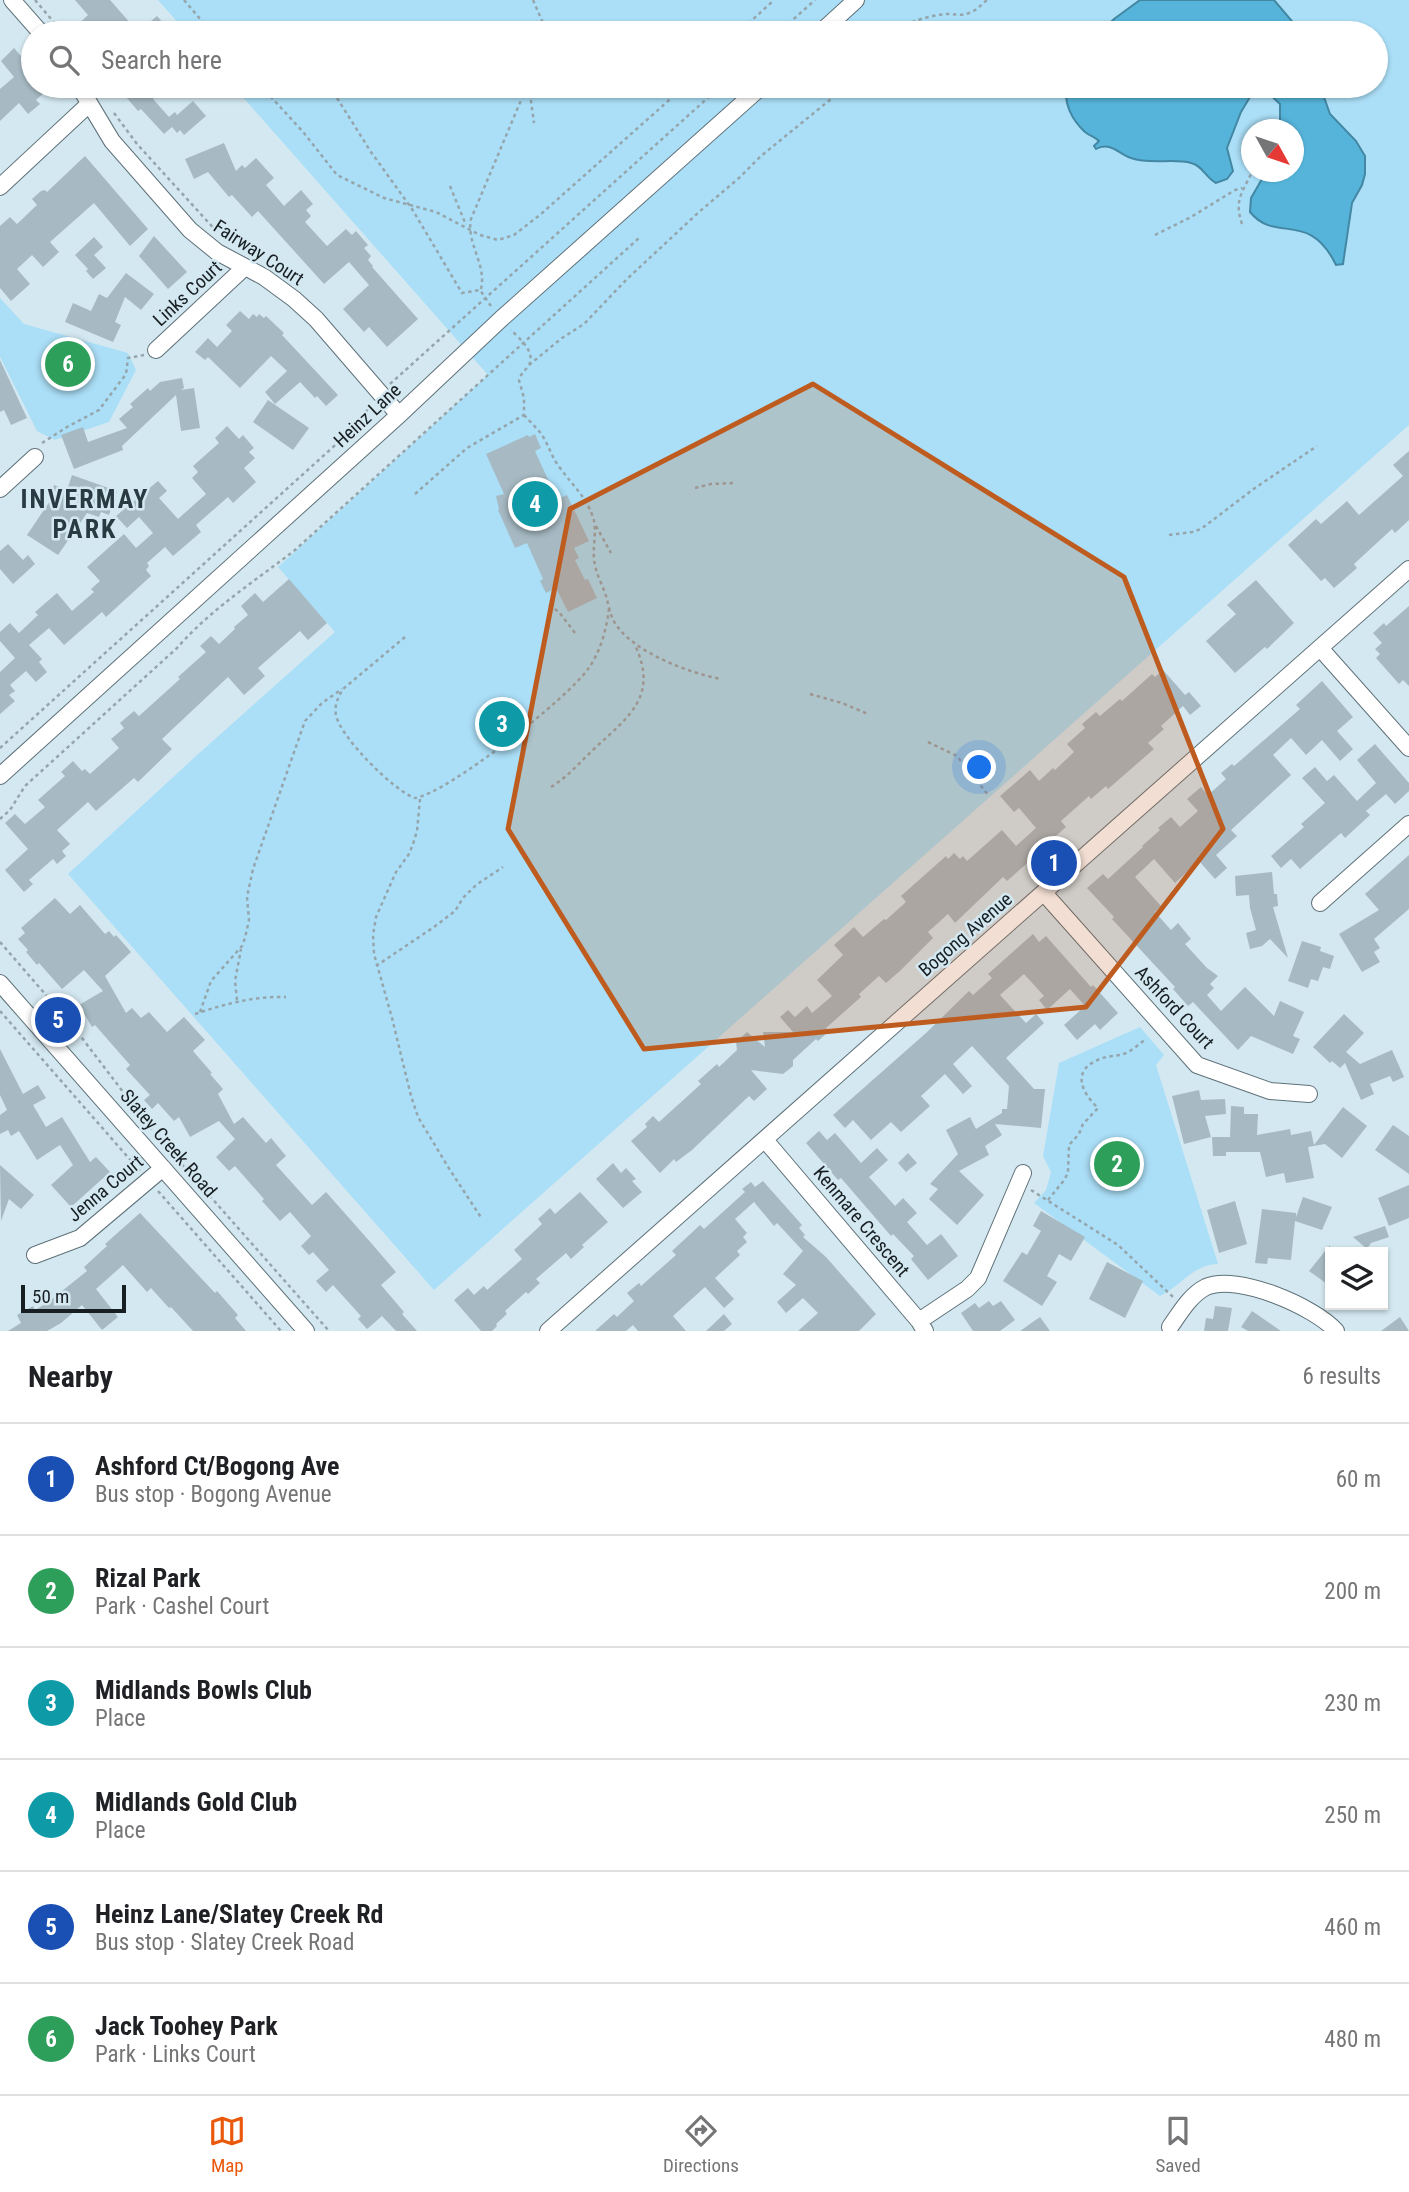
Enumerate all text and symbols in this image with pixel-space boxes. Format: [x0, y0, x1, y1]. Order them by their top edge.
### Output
search box [21, 21, 1388, 98]
icon: search [45, 41, 83, 79]
text: Search here [101, 45, 222, 75]
north arrow [1241, 119, 1304, 182]
street label: Fairway Court [209, 215, 308, 290]
street label: Links Court [148, 256, 226, 331]
pin: 6 [45, 338, 91, 390]
street label: Heinz Lane [329, 379, 406, 452]
pin: 4 [512, 478, 558, 530]
district label: INVERMAY PARK [21, 484, 149, 544]
pin: 3 [479, 698, 525, 750]
your location [962, 750, 996, 784]
pin: 1 [1031, 837, 1077, 889]
street label: Bogong Avenue [914, 887, 1017, 981]
street label: Ashford Court [1130, 961, 1219, 1054]
pin: 5 [35, 994, 81, 1046]
street label: Slatey Creek Road [116, 1085, 222, 1202]
pin: 2 [1094, 1138, 1140, 1190]
street label: Jenna Court [63, 1150, 148, 1227]
street label: Kenmare Crescent [809, 1161, 914, 1281]
map controls [1325, 1247, 1388, 1310]
button: layers [1325, 1247, 1388, 1310]
scale bar [21, 1282, 126, 1314]
text: 50 m [32, 1285, 69, 1308]
text: Nearby [28, 1359, 113, 1394]
text: 6 results [1303, 1363, 1381, 1390]
text: Ashford Ct/Bogong Ave [95, 1451, 340, 1481]
text: 1 [45, 1466, 57, 1493]
text: 60 m [1336, 1466, 1381, 1493]
text: Bus stop · Bogong Avenue [95, 1481, 332, 1508]
text: Rizal Park [95, 1563, 200, 1593]
text: 2 [45, 1578, 57, 1605]
text: 200 m [1324, 1578, 1381, 1605]
text: Park · Cashel Court [95, 1593, 269, 1620]
text: Midlands Bowls Club [95, 1675, 312, 1705]
text: 3 [45, 1690, 57, 1717]
text: 230 m [1324, 1690, 1381, 1717]
text: Place [95, 1705, 145, 1732]
text: Midlands Gold Club [95, 1787, 297, 1817]
text: 4 [45, 1802, 57, 1829]
text: 250 m [1324, 1802, 1381, 1829]
text: Place [95, 1817, 145, 1844]
text: Heinz Lane/Slatey Creek Rd [95, 1899, 383, 1929]
text: 5 [45, 1914, 57, 1941]
text: 460 m [1324, 1914, 1381, 1941]
text: Bus stop · Slatey Creek Road [95, 1929, 354, 1956]
text: Jack Toohey Park [95, 2011, 278, 2041]
text: 6 [45, 2026, 57, 2053]
text: 480 m [1324, 2026, 1381, 2053]
text: Park · Links Court [95, 2041, 256, 2068]
tab: Map [208, 2112, 246, 2177]
tab: Directions [663, 2112, 739, 2177]
tab: Saved [1155, 2112, 1201, 2177]

